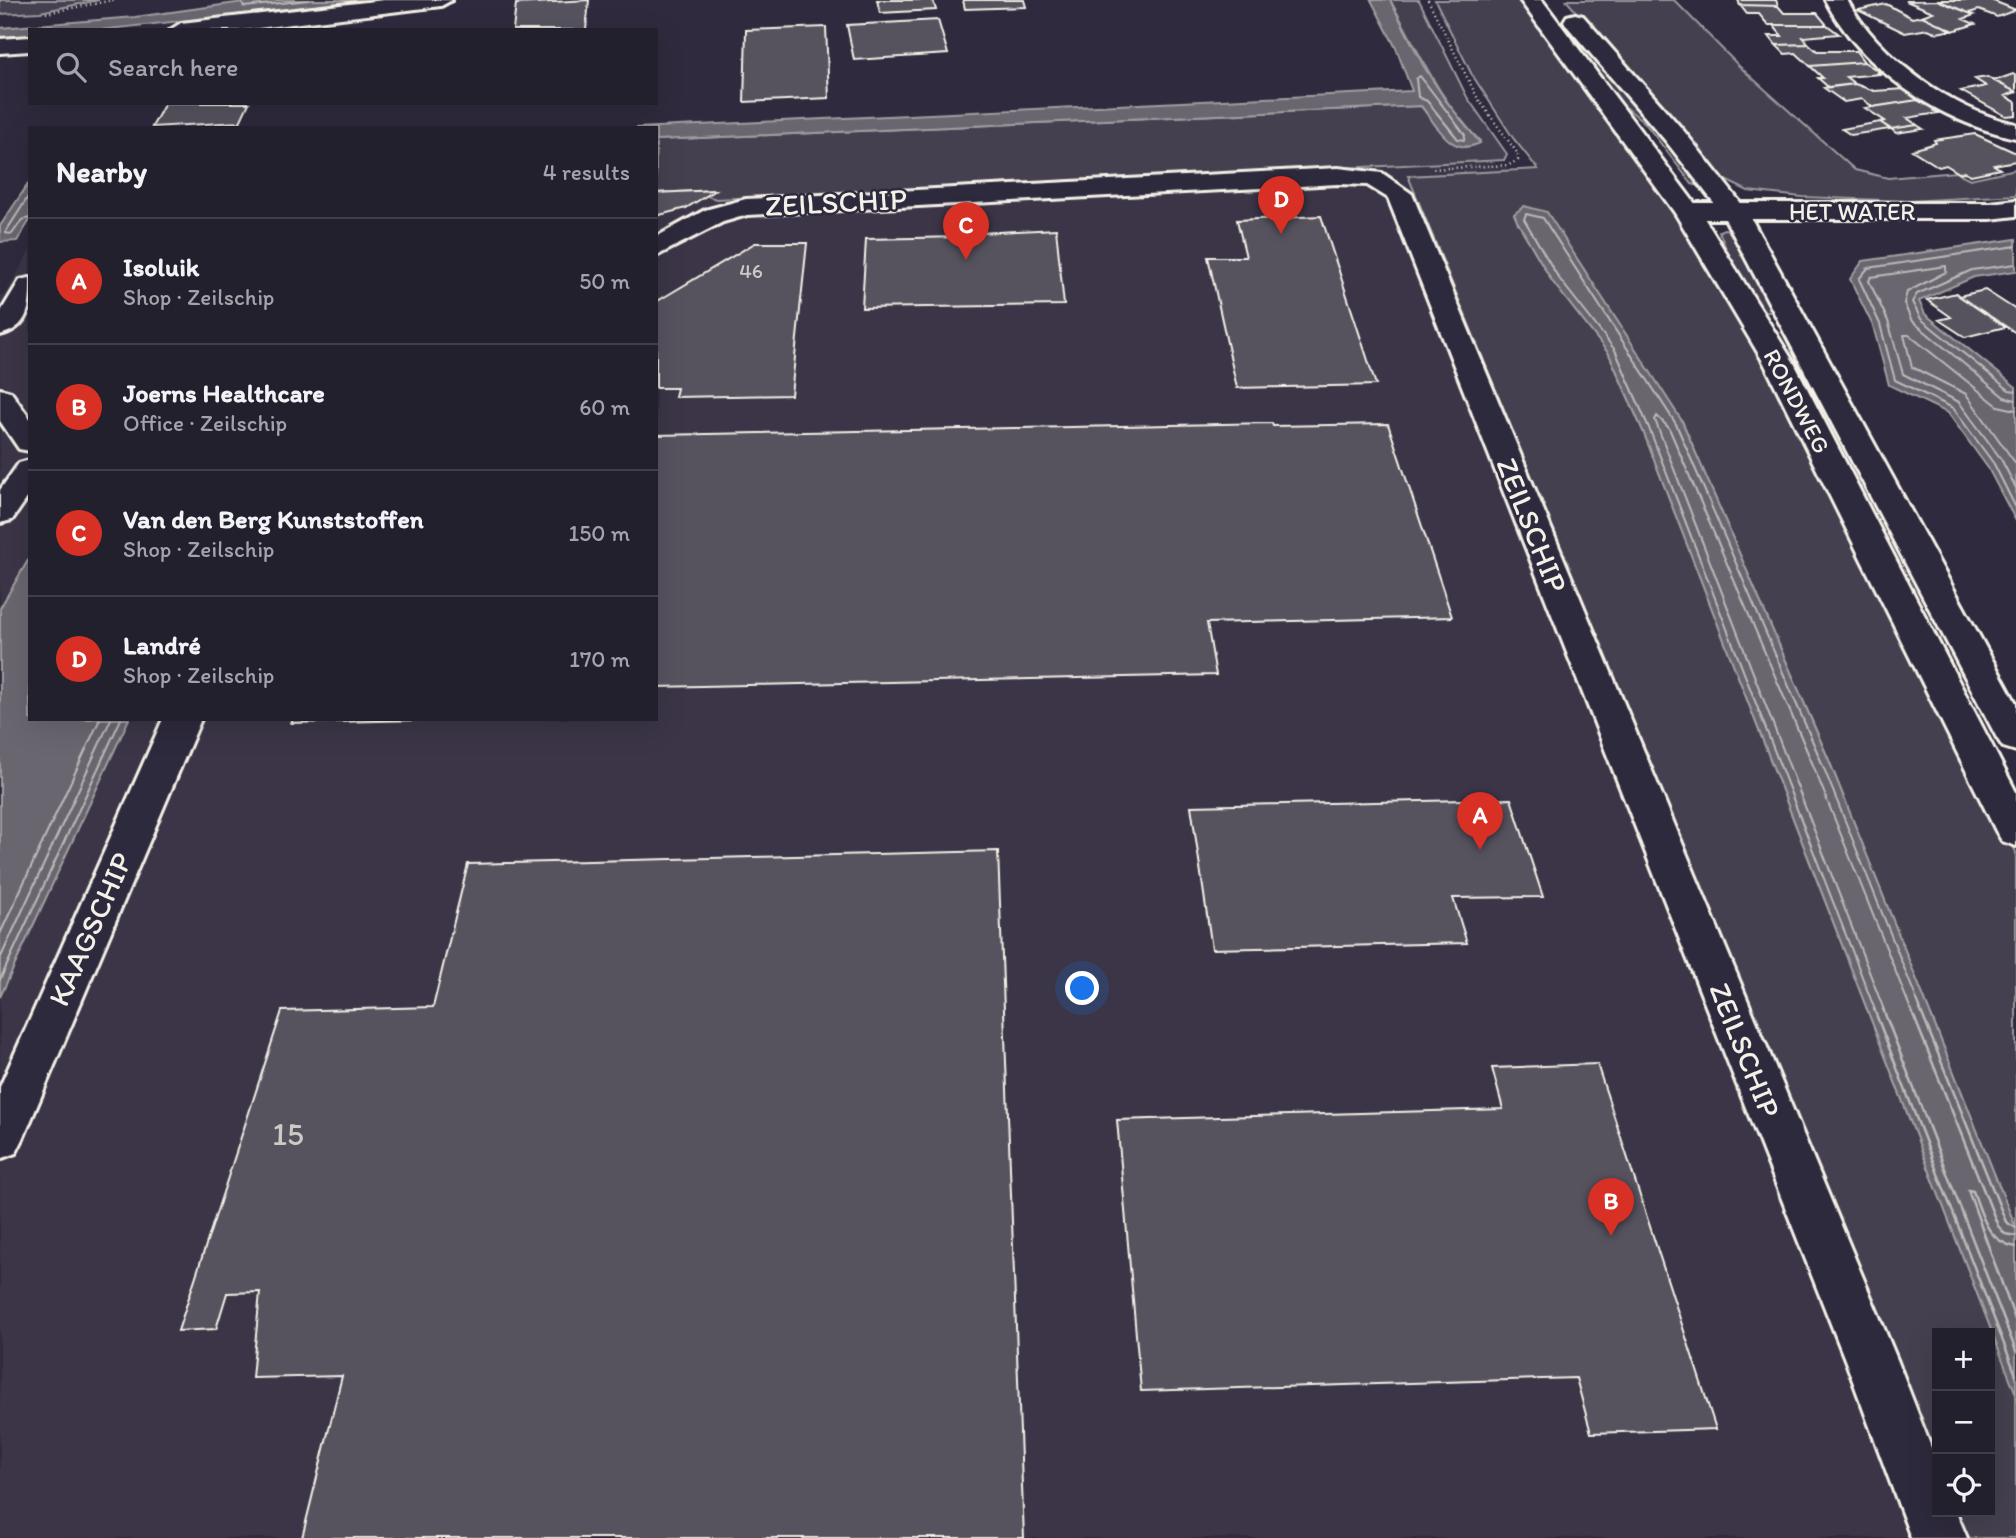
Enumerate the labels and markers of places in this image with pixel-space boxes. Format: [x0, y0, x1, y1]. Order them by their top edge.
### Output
pin: D [1258, 176, 1304, 234]
pin: C [943, 202, 989, 260]
pin: A [1457, 792, 1503, 850]
pin: B [1588, 1178, 1634, 1236]

